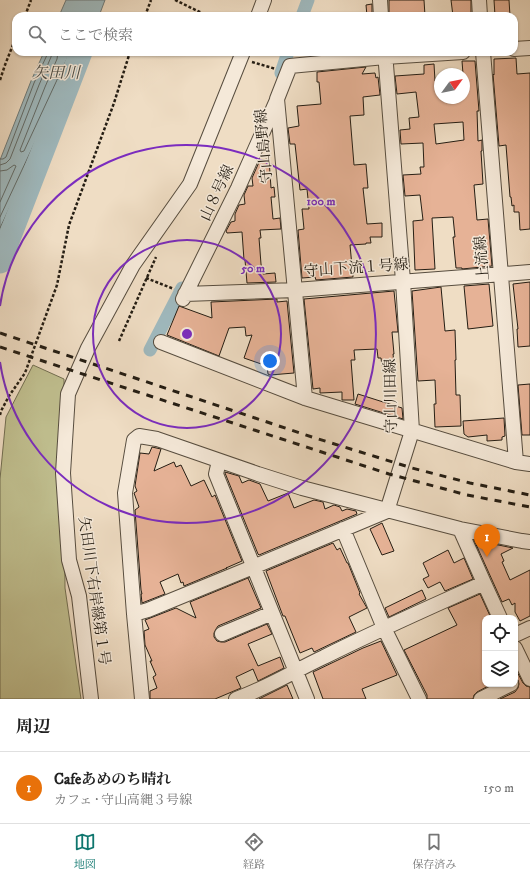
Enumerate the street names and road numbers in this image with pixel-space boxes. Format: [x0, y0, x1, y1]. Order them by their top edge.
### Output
street label: 守山島野線 [251, 108, 277, 184]
street label: 山８号線 [196, 162, 238, 224]
street label: 上流線 [471, 235, 493, 281]
street label: 守山下流１号線 [303, 255, 409, 281]
street label: 守山川田線 [381, 358, 401, 434]
street label: 矢田川下右岸線第１号 [74, 515, 114, 667]

